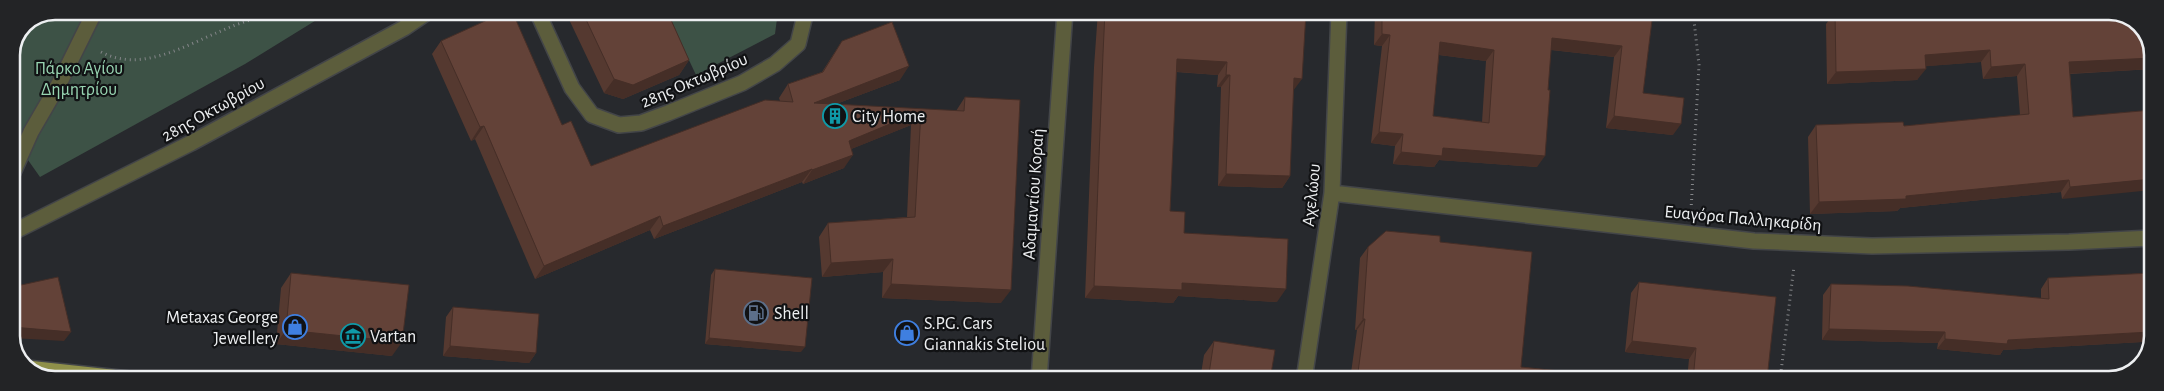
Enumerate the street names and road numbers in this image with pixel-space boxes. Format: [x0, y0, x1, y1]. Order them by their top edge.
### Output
street label: 28ης Οκτωβρίου [638, 49, 751, 112]
street label: 28ης Οκτωβρίου [159, 73, 268, 145]
street label: Αδαμαντίου Κοραή [1019, 128, 1048, 260]
street label: Αχελώου [1300, 163, 1324, 227]
street label: Ευαγόρα Παλληκαρίδη [1664, 202, 1822, 235]

